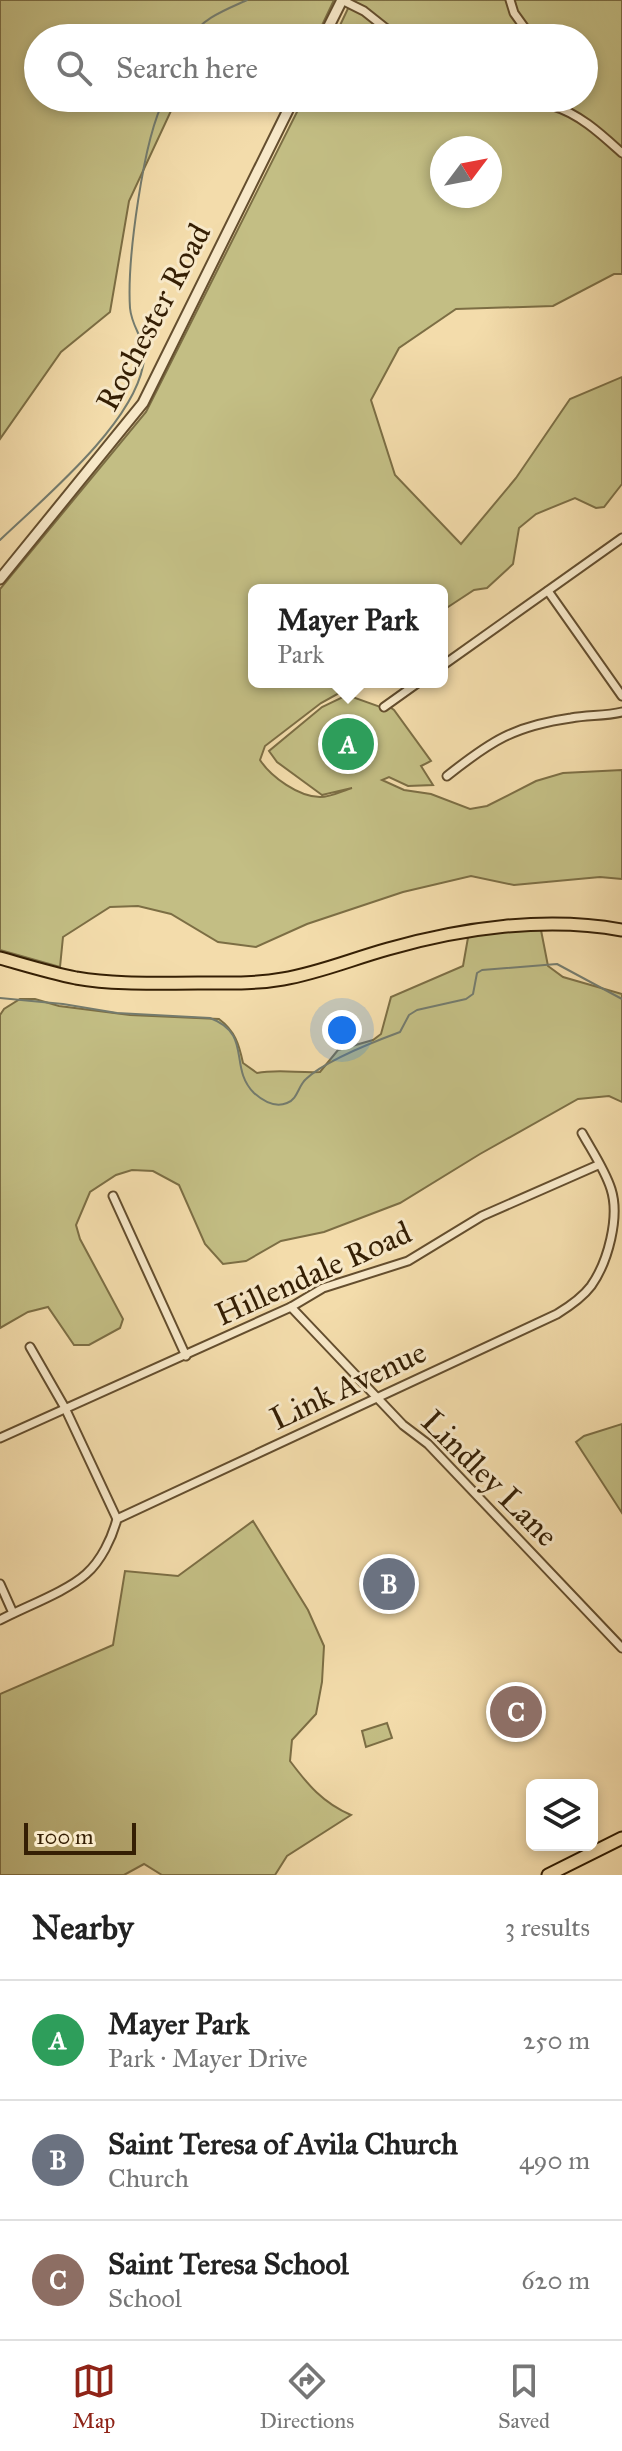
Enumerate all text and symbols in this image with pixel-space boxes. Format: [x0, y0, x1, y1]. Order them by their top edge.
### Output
search box [24, 24, 598, 112]
icon: search [52, 46, 96, 90]
text: Search here [116, 50, 258, 86]
north arrow [430, 136, 502, 208]
street label: Rochester Road [88, 217, 219, 418]
popup [248, 584, 448, 688]
text: Mayer Park [277, 602, 419, 638]
text: Park [277, 638, 324, 670]
pin: A [322, 714, 374, 774]
your location [322, 1010, 362, 1050]
street label: Hillendale Road [209, 1213, 417, 1334]
street label: Link Avenue [264, 1332, 432, 1439]
street label: Lindley Lane [413, 1402, 566, 1555]
pin: B [363, 1554, 415, 1614]
pin: C [490, 1682, 542, 1742]
map controls [526, 1779, 598, 1851]
button: layers [526, 1779, 598, 1851]
scale bar [24, 1819, 136, 1855]
text: 100 m [36, 1823, 93, 1850]
text: Nearby [32, 1907, 134, 1948]
text: 3 results [505, 1911, 590, 1943]
text: Mayer Park [108, 2006, 249, 2042]
text: A [49, 2024, 67, 2056]
text: 250 m [523, 2024, 590, 2056]
text: Park · Mayer Drive [108, 2042, 308, 2074]
text: Saint Teresa of Avila Church [108, 2126, 458, 2162]
text: B [49, 2144, 67, 2176]
text: 490 m [519, 2144, 590, 2176]
text: Church [108, 2162, 189, 2194]
text: Saint Teresa School [108, 2246, 349, 2282]
text: C [49, 2264, 67, 2296]
text: 620 m [521, 2264, 590, 2296]
text: School [108, 2282, 182, 2314]
tab: Map [72, 2359, 116, 2434]
tab: Directions [259, 2359, 354, 2434]
tab: Saved [498, 2359, 550, 2434]

